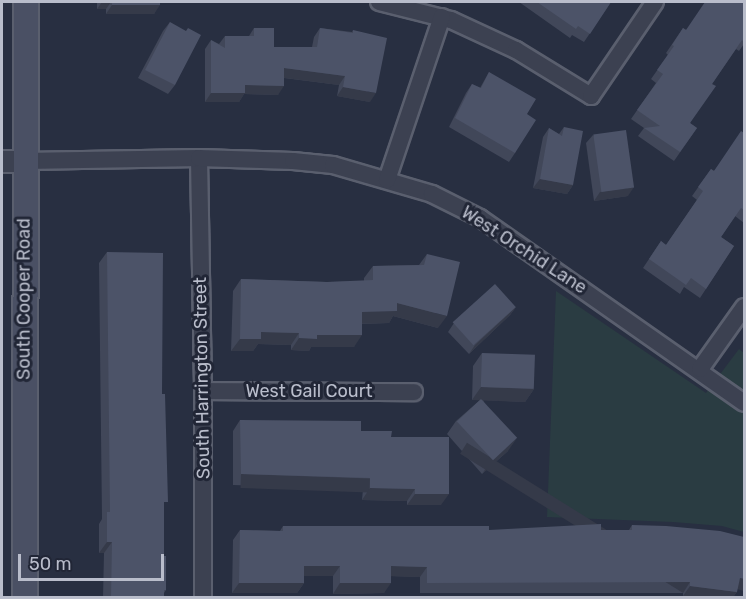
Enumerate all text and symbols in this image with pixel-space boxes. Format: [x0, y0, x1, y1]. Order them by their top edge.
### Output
street label: West Orchid Lane [457, 201, 591, 299]
street label: South Cooper Road [13, 218, 35, 380]
street label: South Harrington Street [189, 277, 215, 479]
street label: West Gail Court [245, 380, 373, 402]
scale bar [21, 542, 166, 580]
text: 50 m [29, 553, 72, 575]

